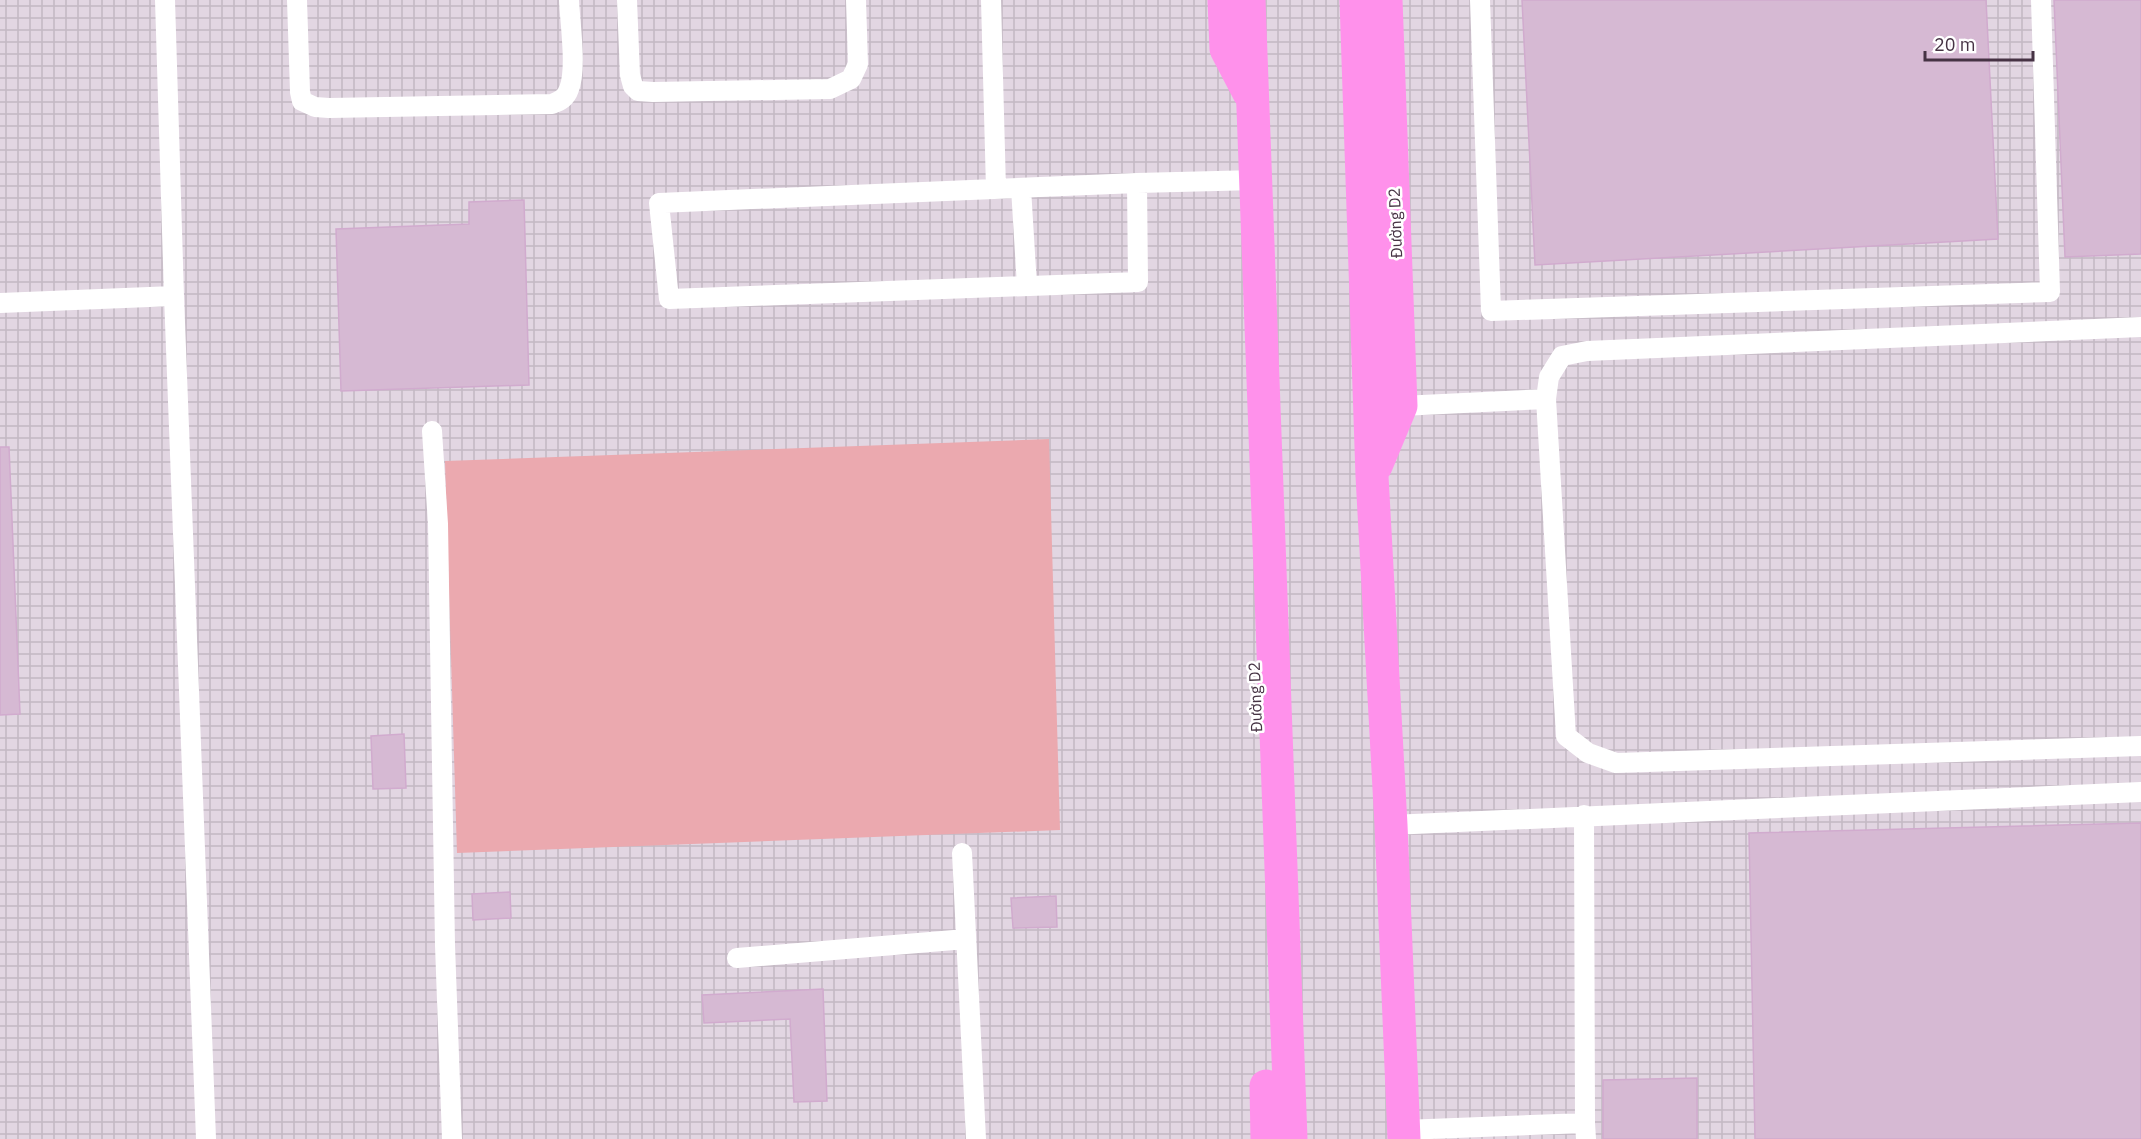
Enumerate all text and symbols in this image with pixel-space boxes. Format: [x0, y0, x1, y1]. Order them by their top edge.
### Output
scale bar [1925, 24, 2033, 62]
text: 20 m [1934, 33, 1976, 56]
street label: Đường D2 [1384, 187, 1406, 259]
street label: Đường D2 [1244, 661, 1266, 733]

